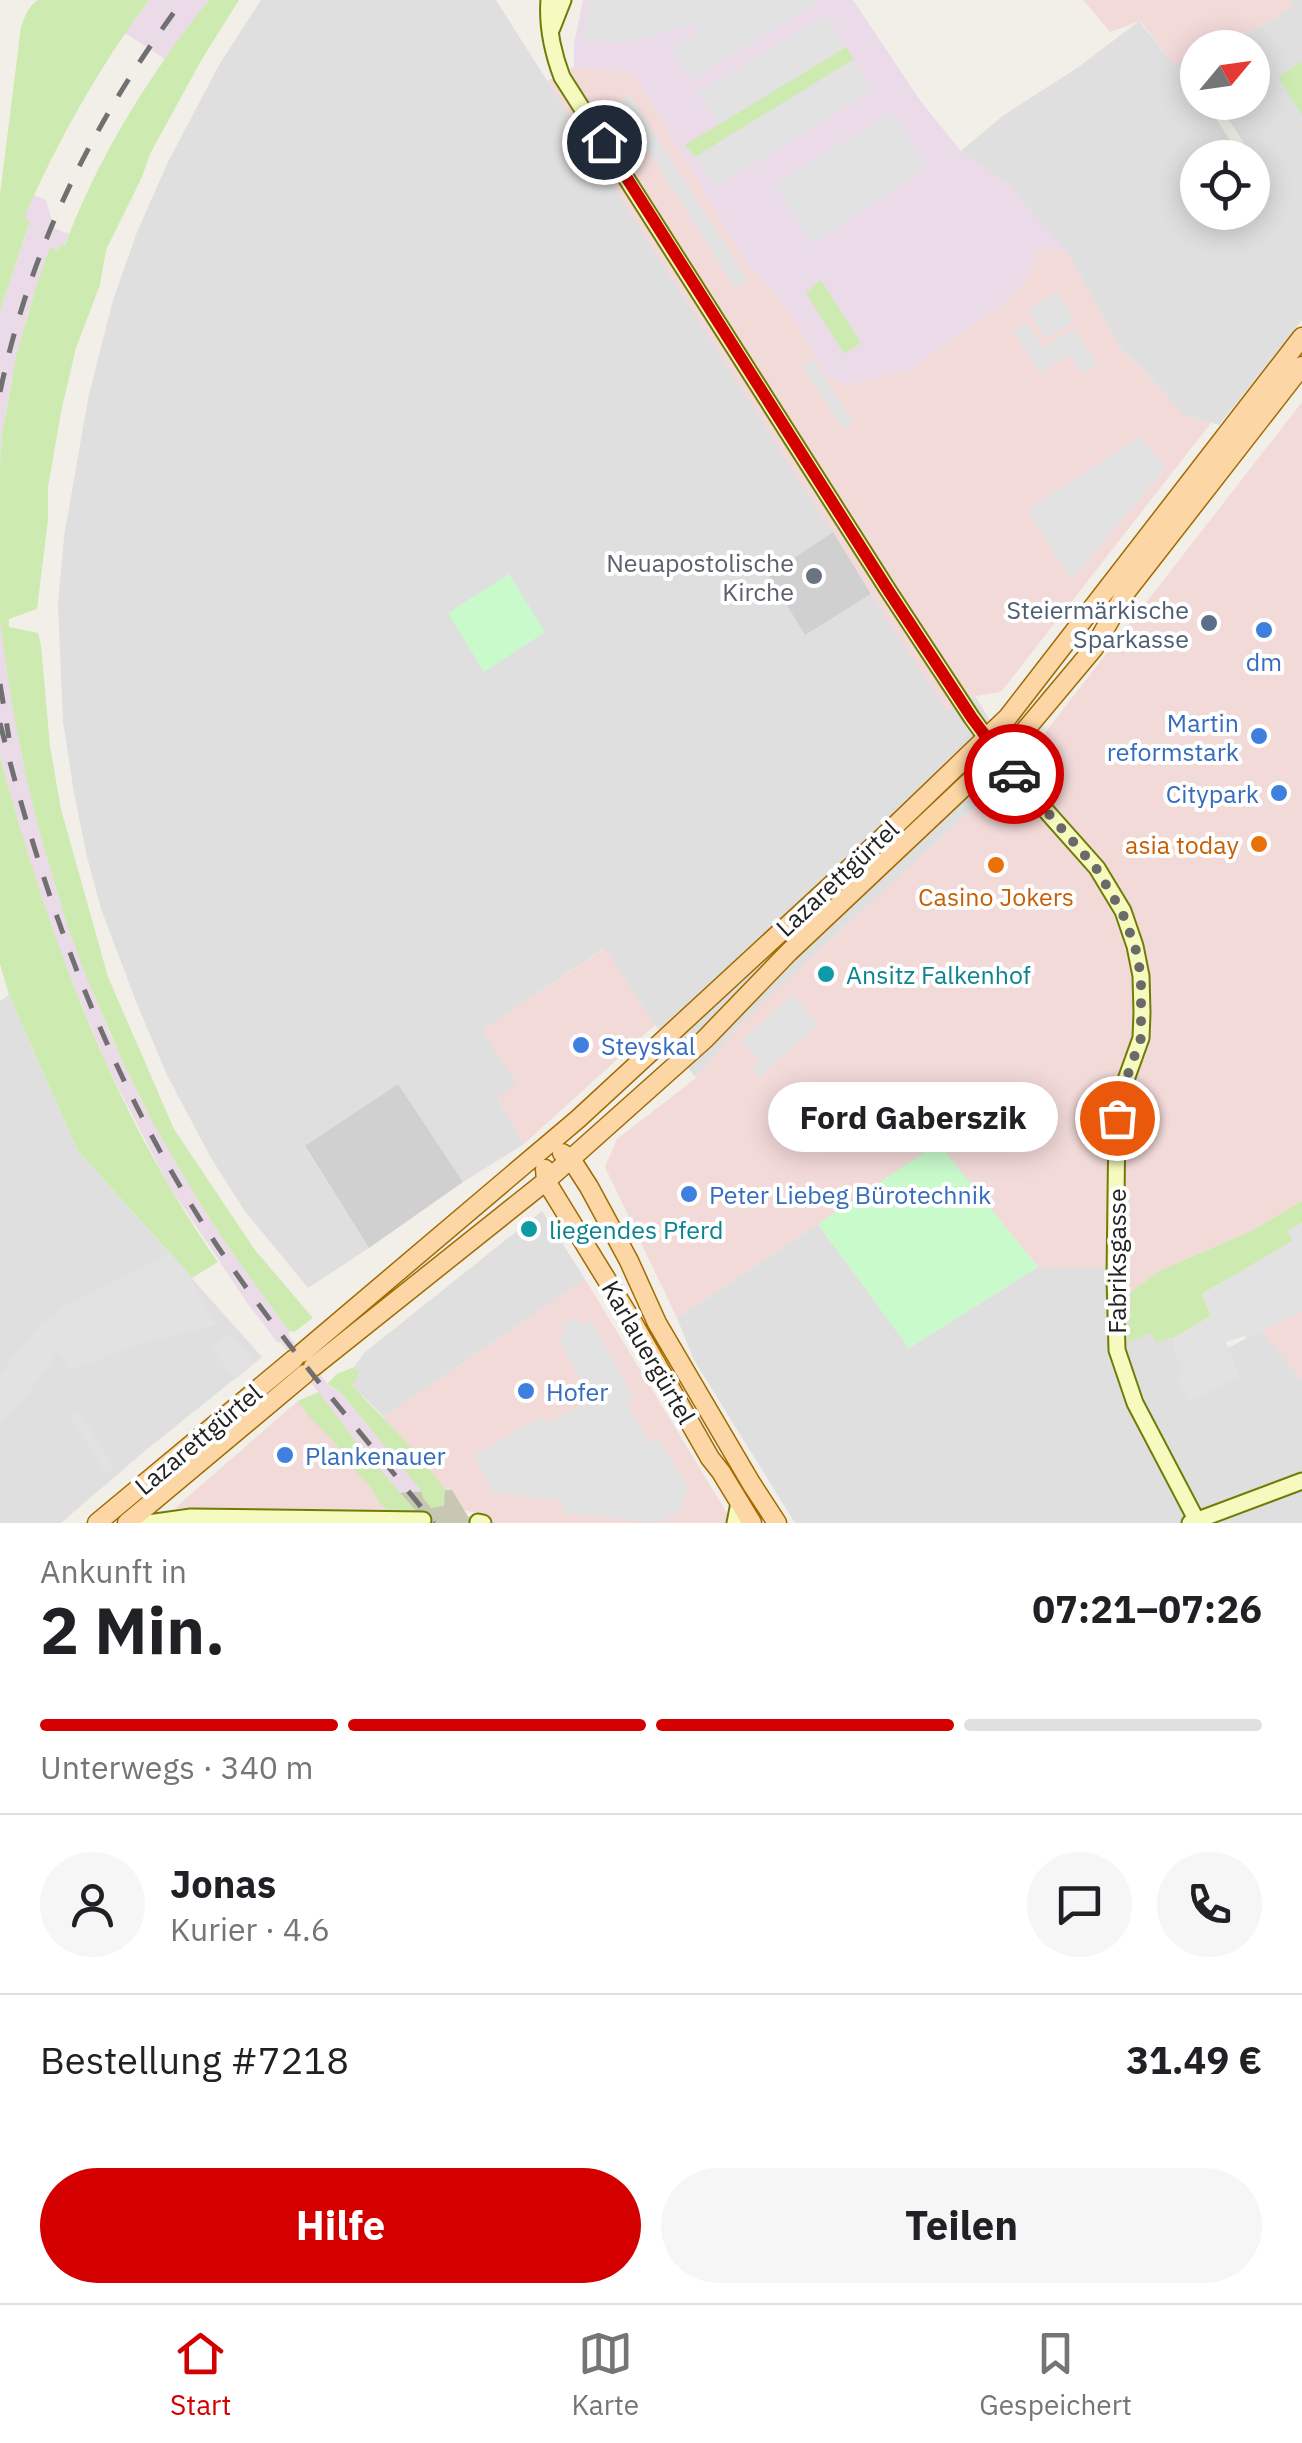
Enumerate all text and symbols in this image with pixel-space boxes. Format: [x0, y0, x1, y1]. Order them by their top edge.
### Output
north arrow [1180, 30, 1270, 120]
map controls [1180, 30, 1270, 230]
pin [562, 100, 647, 185]
icon: home [577, 115, 632, 170]
button: locate [1180, 140, 1270, 230]
place label: Neuapostolische Kirche [606, 546, 794, 608]
marker: Neuapostolische Kirche [803, 565, 825, 587]
place label: Steiermärkische Sparkasse [1006, 593, 1189, 655]
marker: Steiermärkische Sparkasse [1198, 612, 1220, 634]
marker: dm [1253, 619, 1275, 641]
place label: dm [1246, 645, 1282, 678]
place label: Martin reformstark [1107, 706, 1239, 768]
courier [964, 724, 1064, 824]
marker: Martin reformstark [1248, 725, 1270, 747]
icon: car [987, 747, 1042, 802]
place label: Citypark [1166, 777, 1259, 810]
marker: Citypark [1268, 782, 1290, 804]
street label: Lazarettgürtel [769, 812, 906, 943]
place label: asia today [1125, 828, 1240, 861]
marker: asia today [1248, 833, 1270, 855]
marker: Casino Jokers [985, 854, 1007, 876]
place label: Casino Jokers [918, 880, 1074, 913]
place label: Ansitz Falkenhof [846, 958, 1031, 991]
marker: Ansitz Falkenhof [815, 963, 837, 985]
place label: Steyskal [601, 1029, 696, 1062]
marker: Steyskal [570, 1034, 592, 1056]
pin [1075, 1076, 1160, 1161]
callout: Ford Gaberszik [767, 1083, 1057, 1153]
icon: bag [1090, 1091, 1145, 1146]
text: Ford Gaberszik [799, 1096, 1027, 1138]
place label: Peter Liebeg Bürotechnik [709, 1178, 991, 1211]
marker: Peter Liebeg Bürotechnik [678, 1183, 700, 1205]
street label: Fabriksgasse [1100, 1188, 1133, 1334]
place label: liegendes Pferd [549, 1213, 723, 1246]
marker: liegendes Pferd [518, 1218, 540, 1240]
street label: Karlauergürtel [595, 1274, 704, 1430]
place label: Hofer [546, 1375, 608, 1408]
street label: Lazarettgürtel [127, 1376, 269, 1502]
marker: Hofer [515, 1380, 537, 1402]
place label: Plankenauer [305, 1439, 446, 1472]
marker: Plankenauer [274, 1444, 296, 1466]
text: Ankunft in [40, 1550, 187, 1592]
text: 07:21–07:26 [1032, 1584, 1262, 1633]
text: 2 Min. [40, 1587, 225, 1672]
text: Unterwegs · 340 m [40, 1746, 314, 1788]
button: person [40, 1852, 145, 1957]
button: chat [1027, 1852, 1132, 1957]
button: phone [1157, 1852, 1262, 1957]
text: Jonas [170, 1859, 276, 1908]
text: Kurier · 4.6 [170, 1908, 330, 1950]
text: Bestellung #7218 [40, 2035, 349, 2084]
text: 31.49 € [1126, 2035, 1262, 2084]
button: Hilfe [40, 2168, 641, 2283]
button: Teilen [661, 2168, 1262, 2283]
tab: Start [170, 2326, 231, 2423]
tab: Karte [571, 2326, 639, 2423]
tab: Gespeichert [979, 2326, 1132, 2423]

